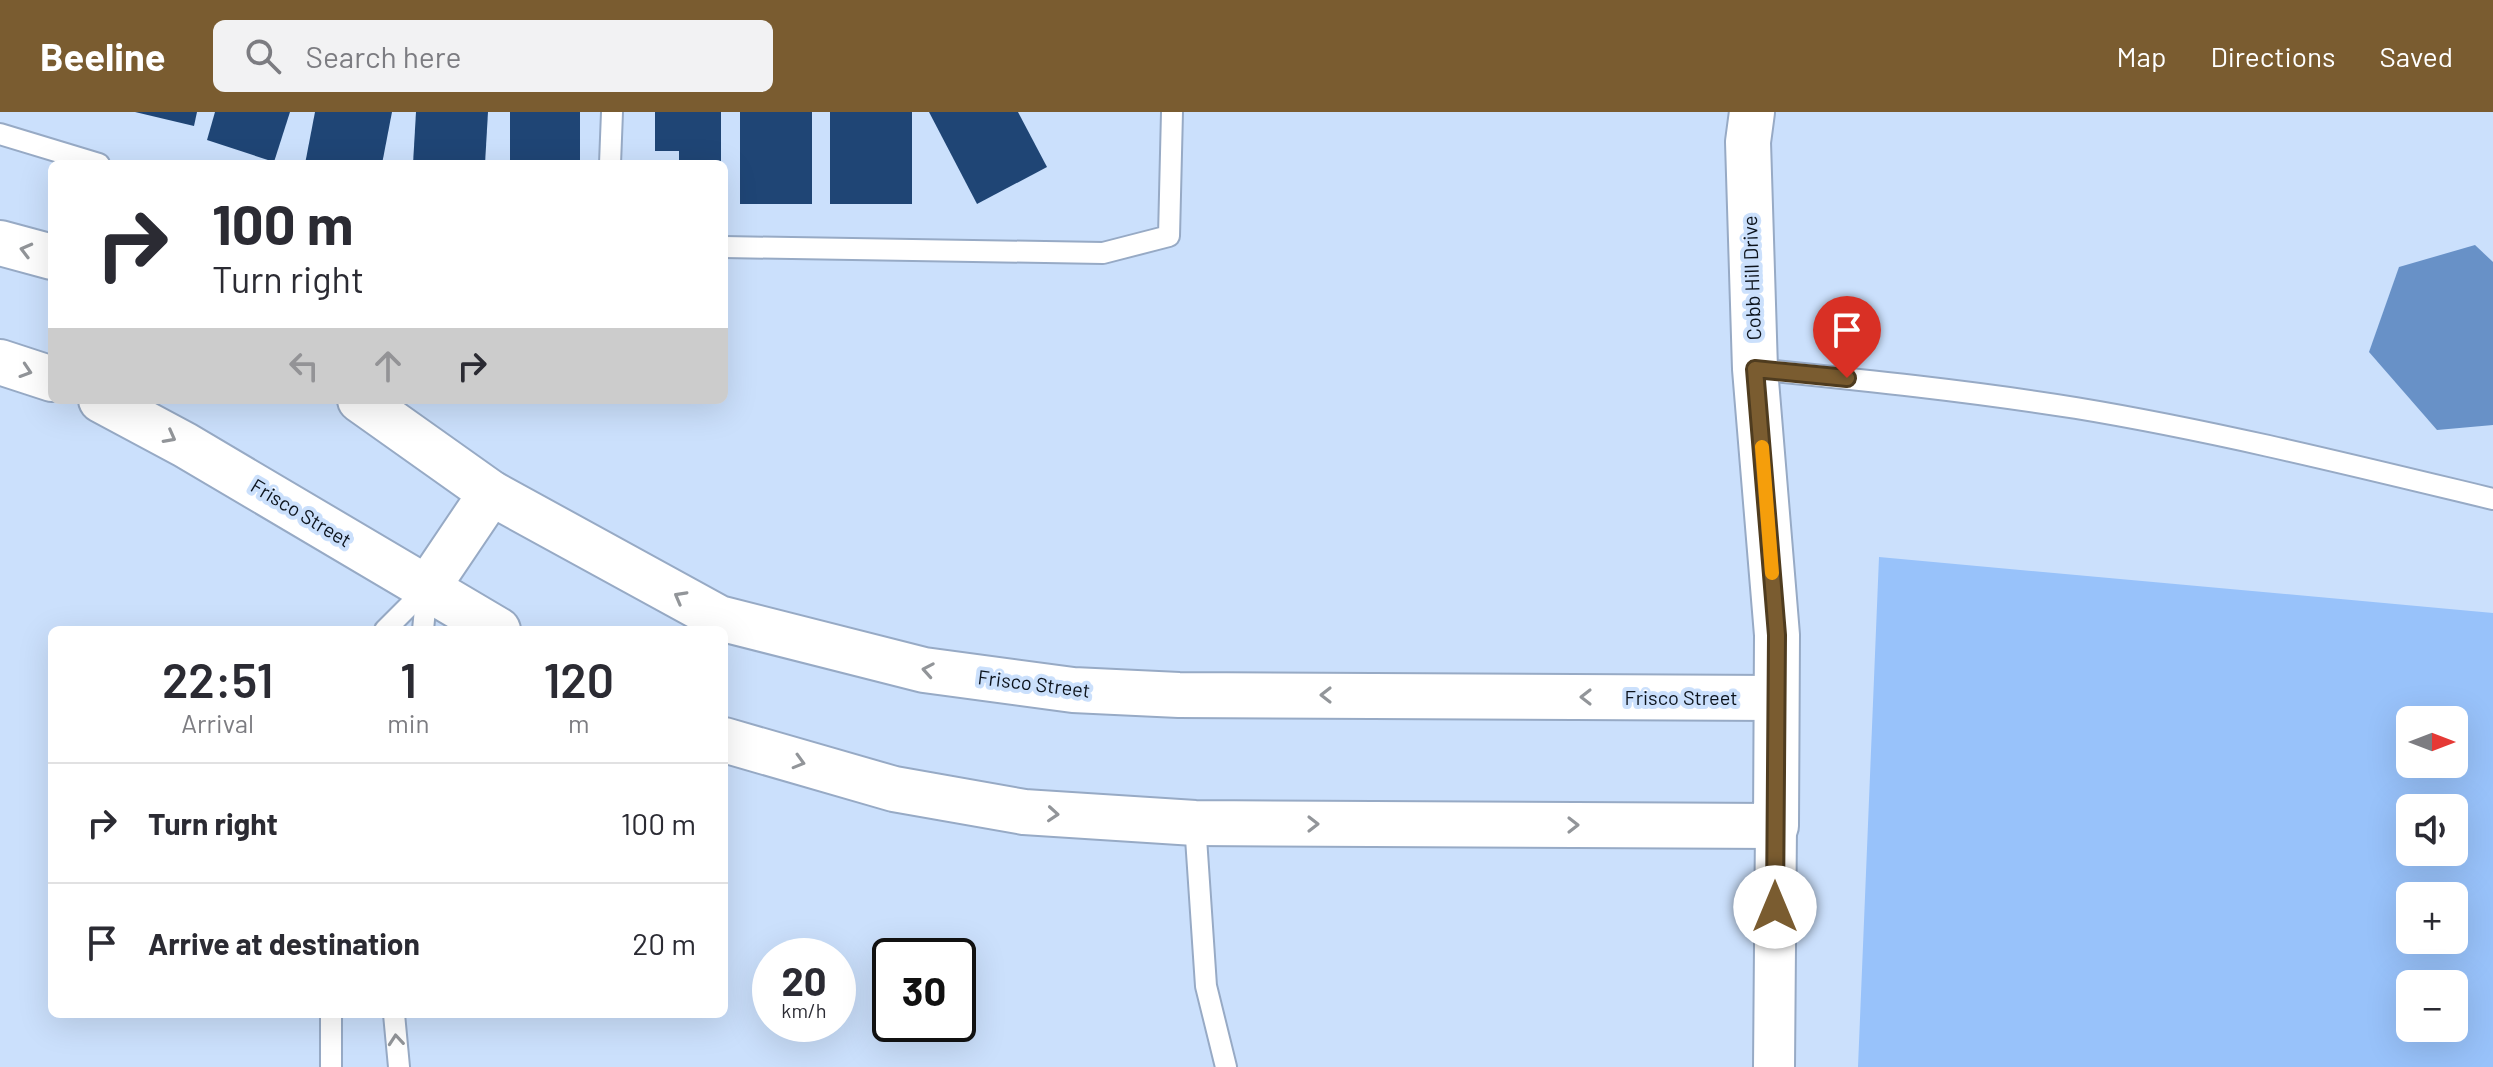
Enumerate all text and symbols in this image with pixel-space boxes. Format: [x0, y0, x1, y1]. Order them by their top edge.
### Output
search box [213, 20, 773, 92]
text: Beeline [40, 33, 165, 79]
icon: search [241, 34, 285, 78]
text: Search here [305, 38, 461, 74]
text: Map [2117, 39, 2166, 73]
text: Directions [2210, 39, 2336, 73]
text: Saved [2380, 39, 2453, 73]
text: 100 m [212, 189, 354, 256]
icon: right [80, 192, 184, 296]
street label: Cobb Hill Drive [1737, 215, 1765, 341]
one-way arrow [20, 243, 33, 259]
text: Turn right [212, 257, 364, 300]
pin [1813, 296, 1881, 378]
icon: arrive [1825, 308, 1869, 352]
icon: left [282, 344, 326, 388]
icon: ahead [366, 344, 410, 388]
icon: right [450, 344, 494, 388]
one-way arrow [18, 361, 32, 377]
one-way arrow [161, 427, 176, 443]
street label: Frisco Street [247, 473, 356, 552]
one-way arrow [674, 591, 688, 607]
text: 22:51 [162, 650, 273, 708]
text: 1 [400, 650, 417, 708]
text: 120 [543, 650, 614, 708]
one-way arrow [921, 662, 935, 679]
street label: Frisco Street [977, 664, 1092, 702]
street label: Frisco Street [1625, 685, 1737, 709]
one-way arrow [1319, 687, 1332, 704]
one-way arrow [1579, 688, 1592, 706]
north arrow [2396, 706, 2468, 778]
map controls [2396, 706, 2468, 1042]
text: Arrival [181, 707, 254, 738]
text: min [387, 707, 429, 738]
text: m [568, 707, 589, 738]
one-way arrow [791, 752, 805, 769]
button: sound [2396, 794, 2468, 866]
icon: right [80, 801, 124, 845]
text: Turn right [148, 805, 278, 841]
text: 100 m [621, 805, 696, 841]
one-way arrow [1047, 805, 1060, 822]
one-way arrow [1307, 815, 1320, 833]
one-way arrow [1567, 816, 1580, 834]
position arrow [1733, 865, 1817, 949]
button: + [2396, 882, 2468, 954]
icon: arrive [80, 921, 124, 965]
text: Arrive at destination [148, 925, 420, 961]
text: 20 m [632, 925, 696, 961]
speed limit sign: 30 [872, 938, 976, 1042]
text: 20 [781, 956, 827, 1004]
button: − [2396, 970, 2468, 1042]
text: km/h [781, 998, 827, 1022]
one-way arrow [388, 1034, 405, 1047]

